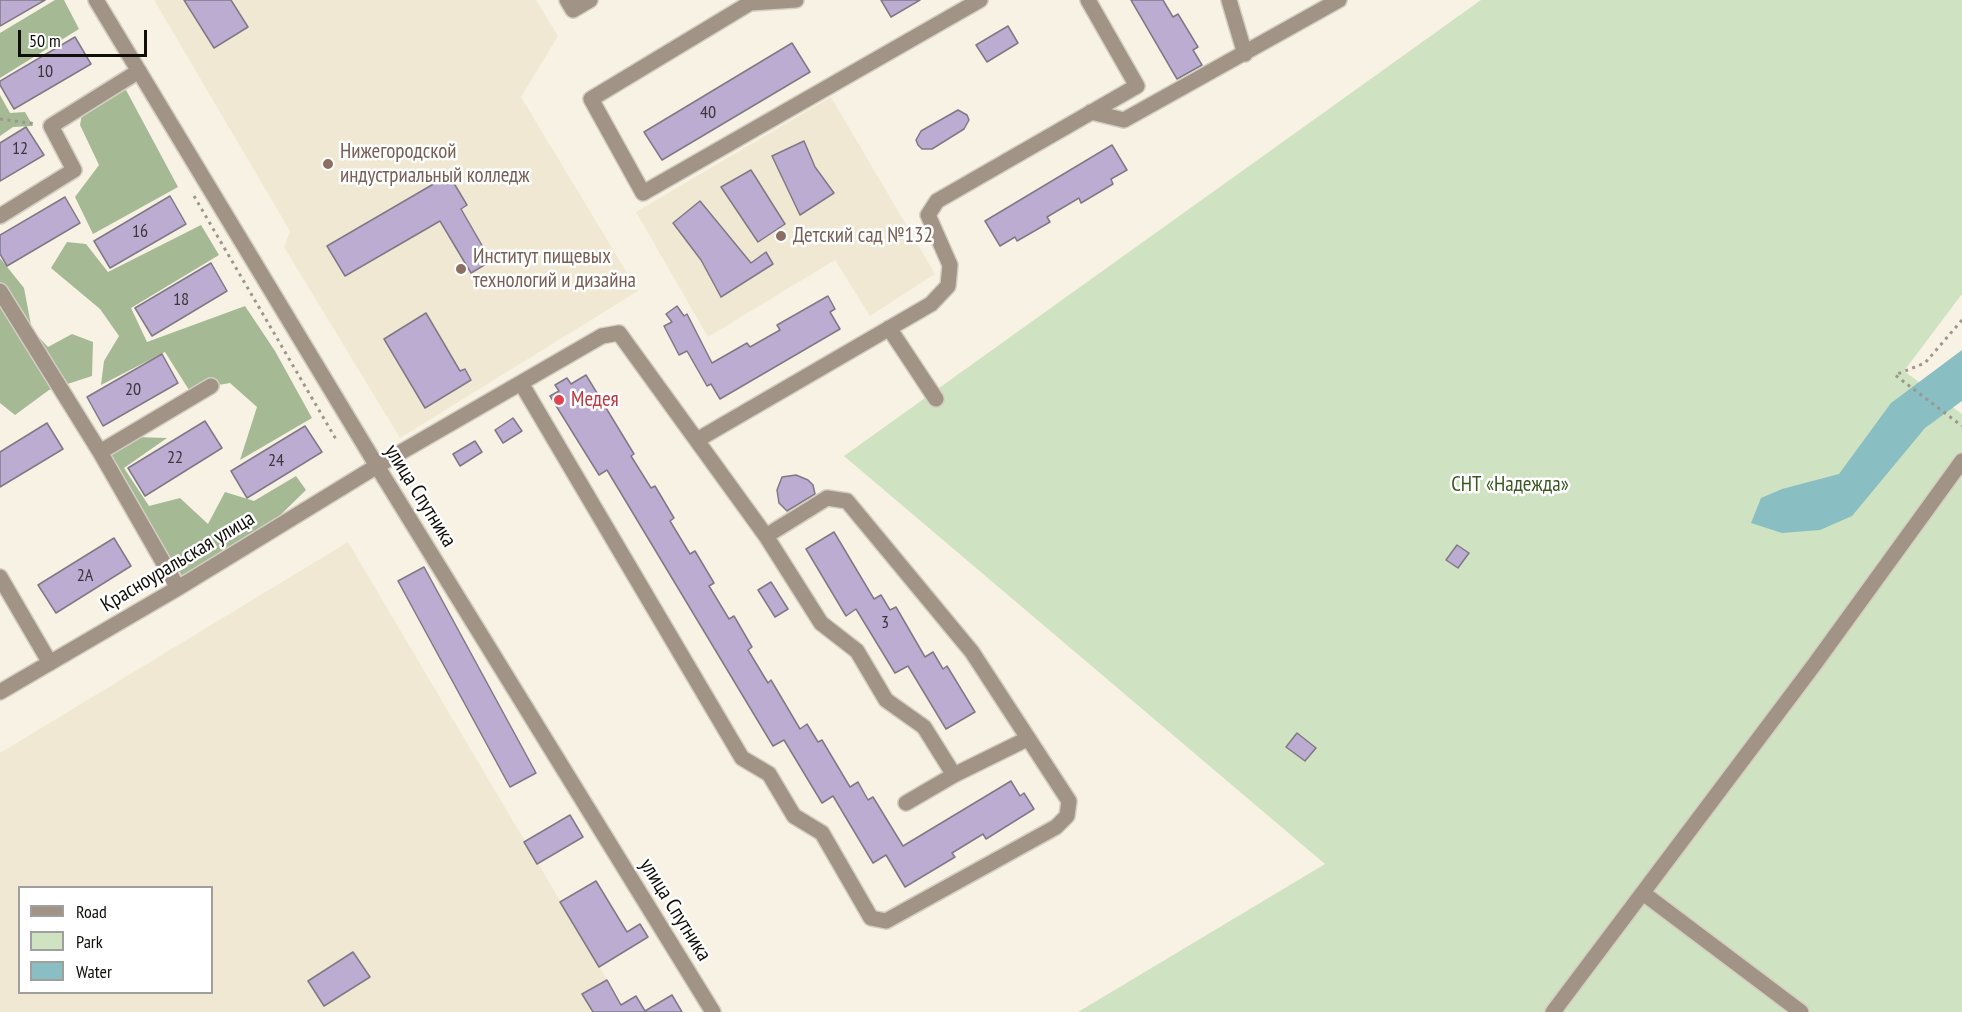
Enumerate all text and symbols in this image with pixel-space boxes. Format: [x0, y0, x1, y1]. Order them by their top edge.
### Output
scale bar [21, 18, 150, 56]
text: 50 m [29, 29, 61, 52]
house number: 10 [37, 61, 53, 83]
house number: 40 [700, 102, 716, 124]
house number: 12 [12, 138, 28, 160]
place label: Нижегородской индустриальный колледж [340, 139, 530, 189]
marker: Нижегородской индустриальный колледж [321, 157, 335, 171]
house number: 16 [132, 221, 148, 243]
place label: Детский сад №132 [793, 223, 933, 249]
marker: Детский сад №132 [774, 229, 788, 243]
place label: Институт пищевых технологий и дизайна [473, 244, 636, 294]
marker: Институт пищевых технологий и дизайна [454, 262, 468, 276]
house number: 18 [173, 289, 189, 311]
house number: 20 [125, 379, 141, 401]
place label: Медея [571, 387, 619, 413]
marker: Медея [552, 393, 566, 407]
street label: улица Спутника [379, 440, 461, 552]
house number: 22 [167, 447, 183, 469]
house number: 24 [268, 450, 284, 472]
park label: СНТ «Надежда» [1451, 472, 1569, 498]
street label: Красноуральская улица [97, 506, 259, 618]
house number: 2А [77, 565, 93, 587]
house number: 3 [881, 612, 889, 634]
street label: улица Спутника [634, 854, 716, 966]
legend [18, 886, 213, 994]
text: Road [76, 900, 107, 923]
text: Park [76, 930, 103, 953]
text: Water [76, 960, 112, 983]

